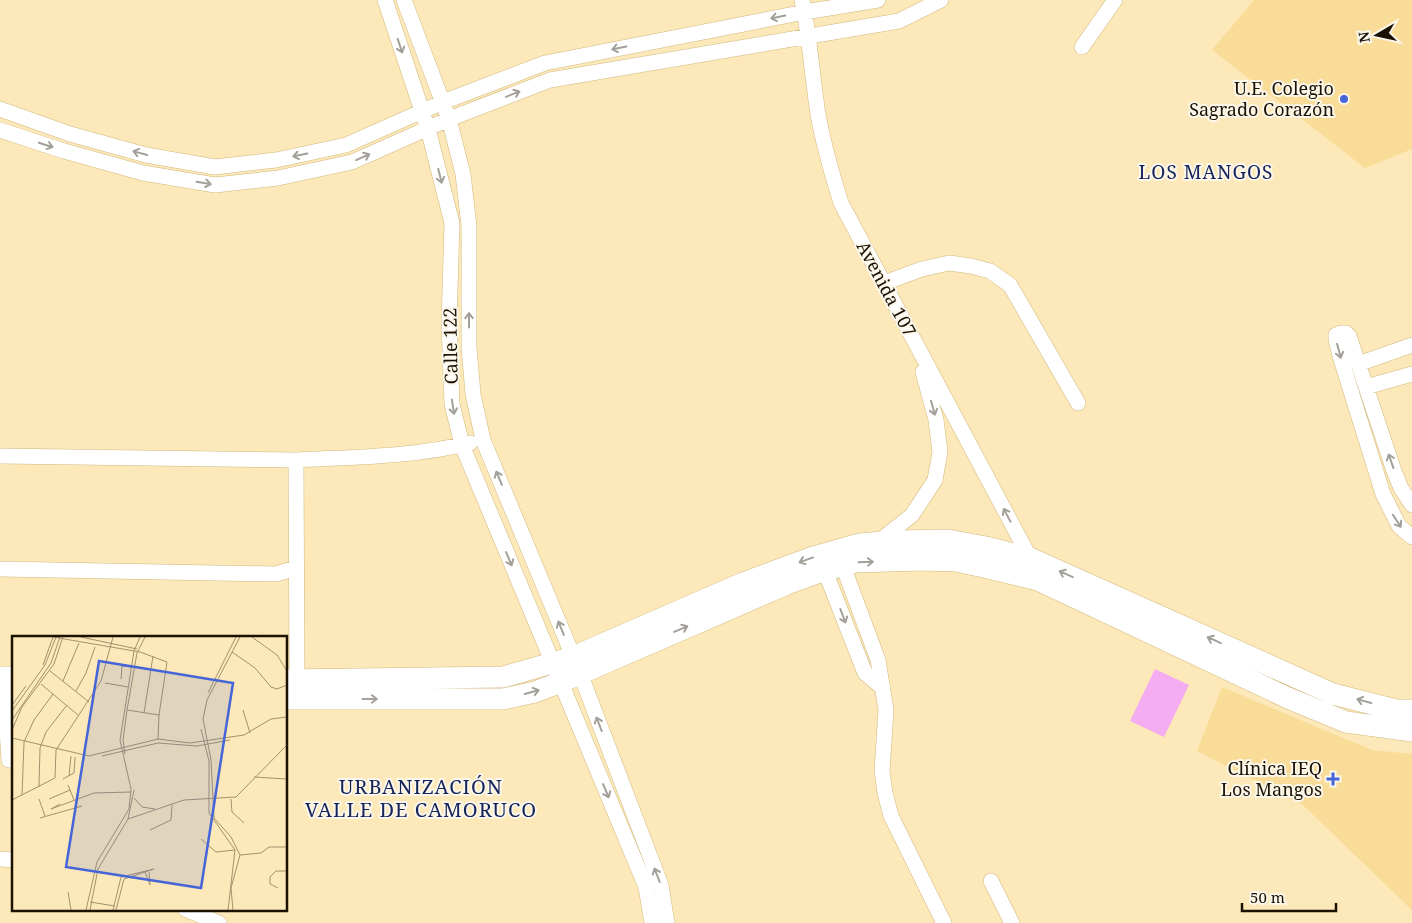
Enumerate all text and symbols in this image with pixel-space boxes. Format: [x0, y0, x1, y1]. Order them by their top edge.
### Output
north arrow [1352, 10, 1402, 60]
one-way arrow [771, 12, 787, 22]
text: N [1353, 30, 1374, 44]
one-way arrow [396, 38, 406, 54]
one-way arrow [611, 44, 627, 53]
place label: U.E. Colegio Sagrado Corazón [1189, 76, 1334, 121]
one-way arrow [505, 89, 520, 98]
marker: U.E. Colegio Sagrado Corazón [1338, 93, 1350, 105]
one-way arrow [38, 141, 54, 150]
one-way arrow [132, 148, 148, 157]
one-way arrow [293, 151, 309, 160]
one-way arrow [356, 151, 371, 160]
district label: LOS MANGOS [1139, 159, 1273, 185]
one-way arrow [436, 168, 445, 184]
one-way arrow [196, 178, 212, 188]
street label: Avenida 107 [852, 237, 922, 341]
street label: Calle 122 [437, 307, 463, 385]
one-way arrow [464, 312, 474, 328]
one-way arrow [1334, 342, 1344, 358]
one-way arrow [449, 398, 459, 414]
one-way arrow [928, 399, 938, 415]
one-way arrow [1386, 454, 1395, 469]
one-way arrow [494, 471, 503, 486]
one-way arrow [1002, 508, 1012, 523]
one-way arrow [1392, 513, 1402, 527]
one-way arrow [505, 551, 515, 566]
one-way arrow [799, 555, 814, 565]
one-way arrow [858, 557, 874, 567]
one-way arrow [1059, 569, 1074, 579]
one-way arrow [839, 608, 848, 623]
one-way arrow [556, 621, 565, 636]
one-way arrow [673, 624, 688, 634]
one-way arrow [1207, 635, 1222, 645]
inset map [12, 636, 288, 910]
one-way arrow [523, 687, 539, 696]
one-way arrow [362, 694, 378, 704]
one-way arrow [1357, 696, 1373, 705]
one-way arrow [594, 716, 603, 732]
place label: Clínica IEQ Los Mangos [1221, 756, 1322, 801]
marker: Clínica IEQ Los Mangos [1326, 772, 1340, 786]
district label: URBANIZACIÓN VALLE DE CAMORUCO [305, 773, 537, 823]
one-way arrow [602, 783, 612, 798]
one-way arrow [652, 868, 661, 884]
scale bar [1242, 880, 1336, 912]
text: 50 m [1250, 887, 1285, 907]

